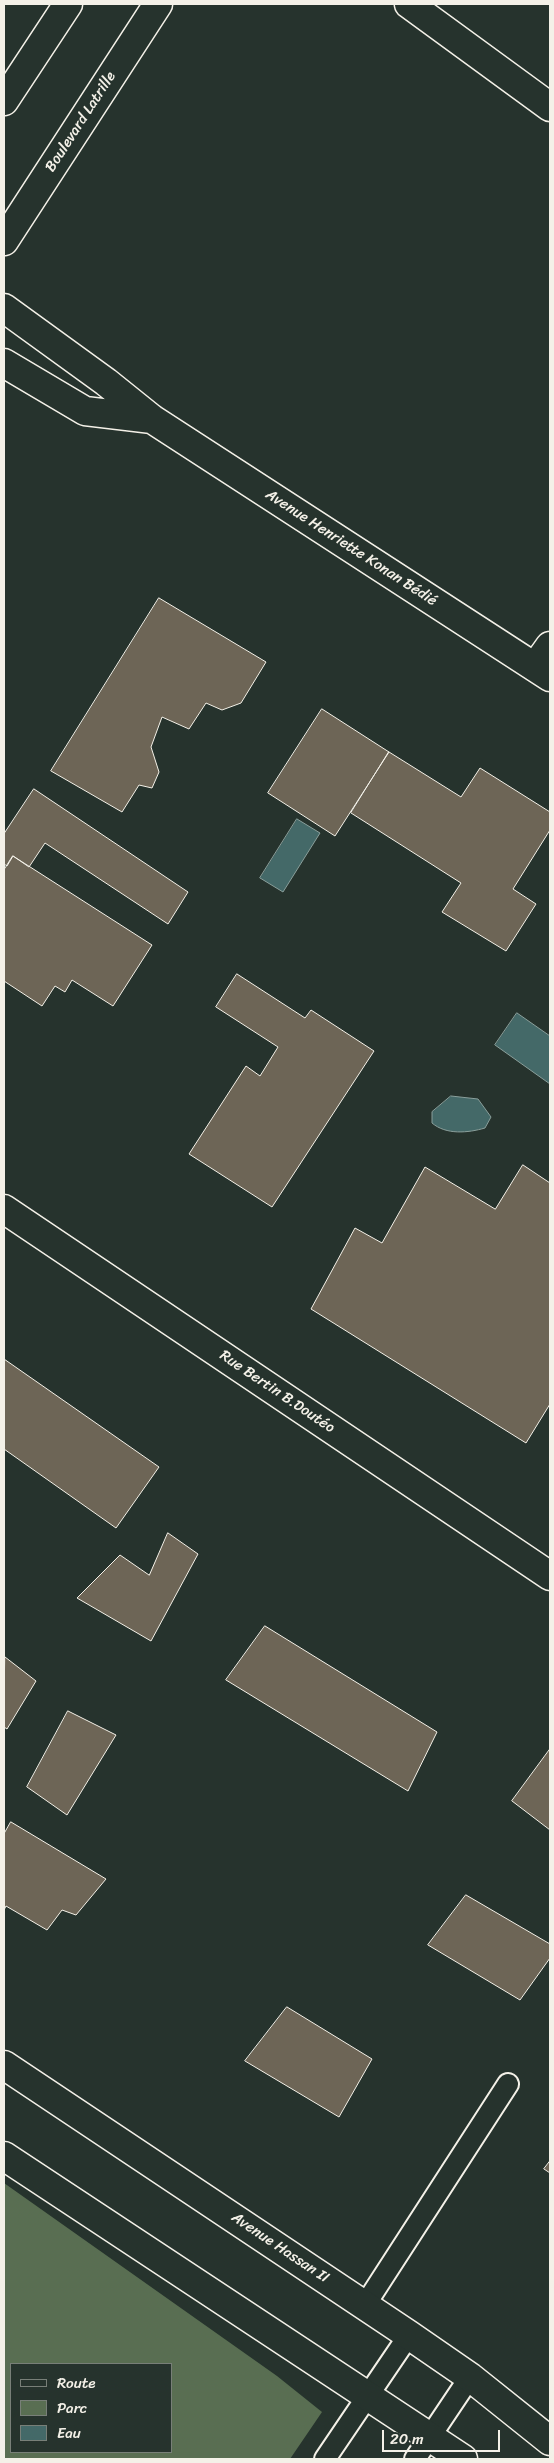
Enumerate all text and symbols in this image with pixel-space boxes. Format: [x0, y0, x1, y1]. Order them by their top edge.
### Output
street label: Boulevard Latrille [42, 68, 120, 176]
street label: Avenue Henriette Konan Bédié [262, 486, 440, 610]
street label: Rue Bertin B.Doutéo [216, 1347, 338, 1437]
street label: Avenue Hassan II [228, 2209, 332, 2287]
legend [10, 2363, 172, 2453]
text: Route [57, 2370, 96, 2396]
text: Parc [57, 2395, 87, 2421]
text: Eau [57, 2420, 81, 2446]
scale bar [384, 2420, 502, 2452]
text: 20 m [390, 2426, 424, 2452]

